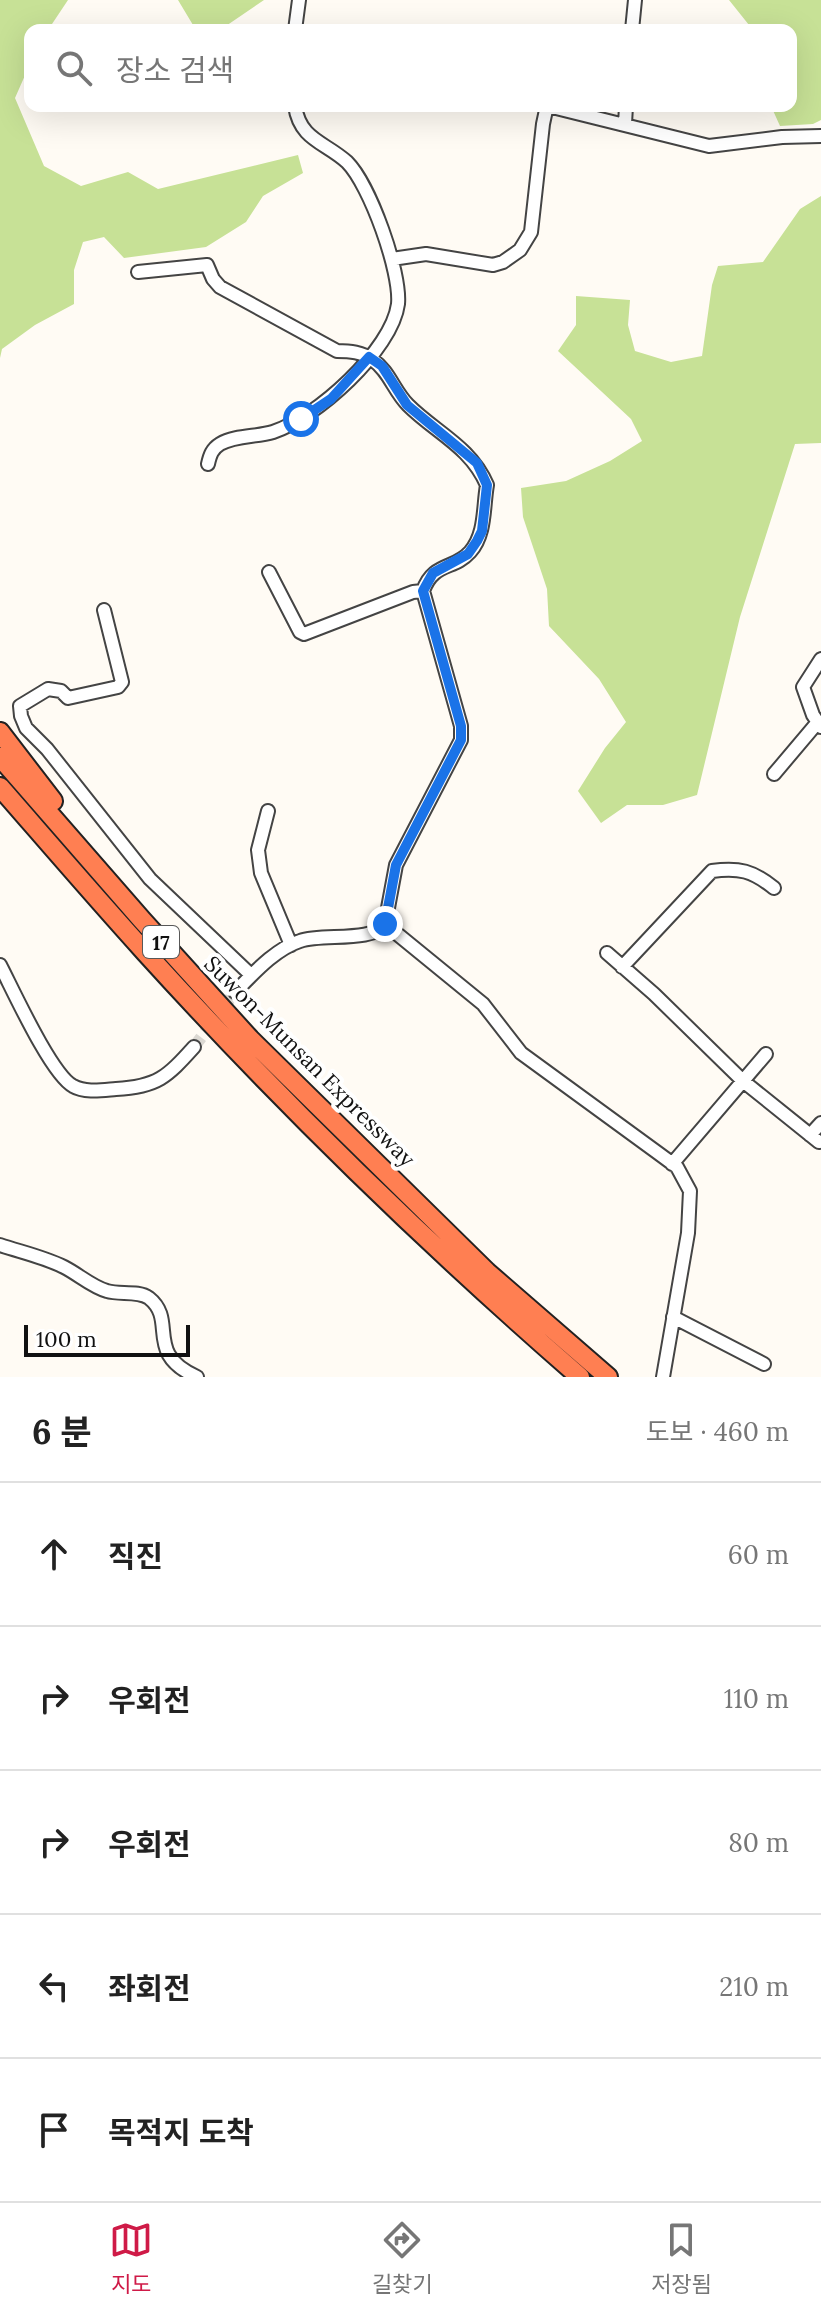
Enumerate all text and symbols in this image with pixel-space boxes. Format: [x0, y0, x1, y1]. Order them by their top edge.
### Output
search box [24, 24, 797, 112]
icon: search [52, 46, 96, 90]
text: 장소 검색 [116, 51, 234, 89]
route start [283, 401, 319, 437]
route end [367, 906, 403, 942]
road number: 17 [143, 926, 179, 958]
street label: Suwon-Munsan Expressway [199, 950, 422, 1173]
scale bar [24, 1321, 190, 1357]
text: 100 m [36, 1325, 97, 1353]
text: 6 분 [32, 1410, 92, 1453]
text: 도보 · 460 m [646, 1415, 789, 1448]
icon: ahead [32, 1532, 76, 1576]
text: 직진 [108, 1537, 163, 1575]
text: 60 m [728, 1538, 789, 1571]
icon: right [32, 1676, 76, 1720]
text: 우회전 [108, 1681, 191, 1719]
text: 110 m [724, 1682, 789, 1715]
icon: right [32, 1820, 76, 1864]
text: 우회전 [108, 1825, 191, 1863]
text: 80 m [728, 1826, 789, 1859]
icon: left [32, 1964, 76, 2008]
text: 좌회전 [108, 1969, 191, 2007]
text: 210 m [719, 1970, 789, 2003]
icon: arrive [32, 2108, 76, 2152]
text: 목적지 도착 [108, 2113, 254, 2151]
tab: 지도 [109, 2218, 153, 2298]
tab: 길찾기 [372, 2218, 432, 2298]
tab: 저장됨 [651, 2218, 712, 2298]

